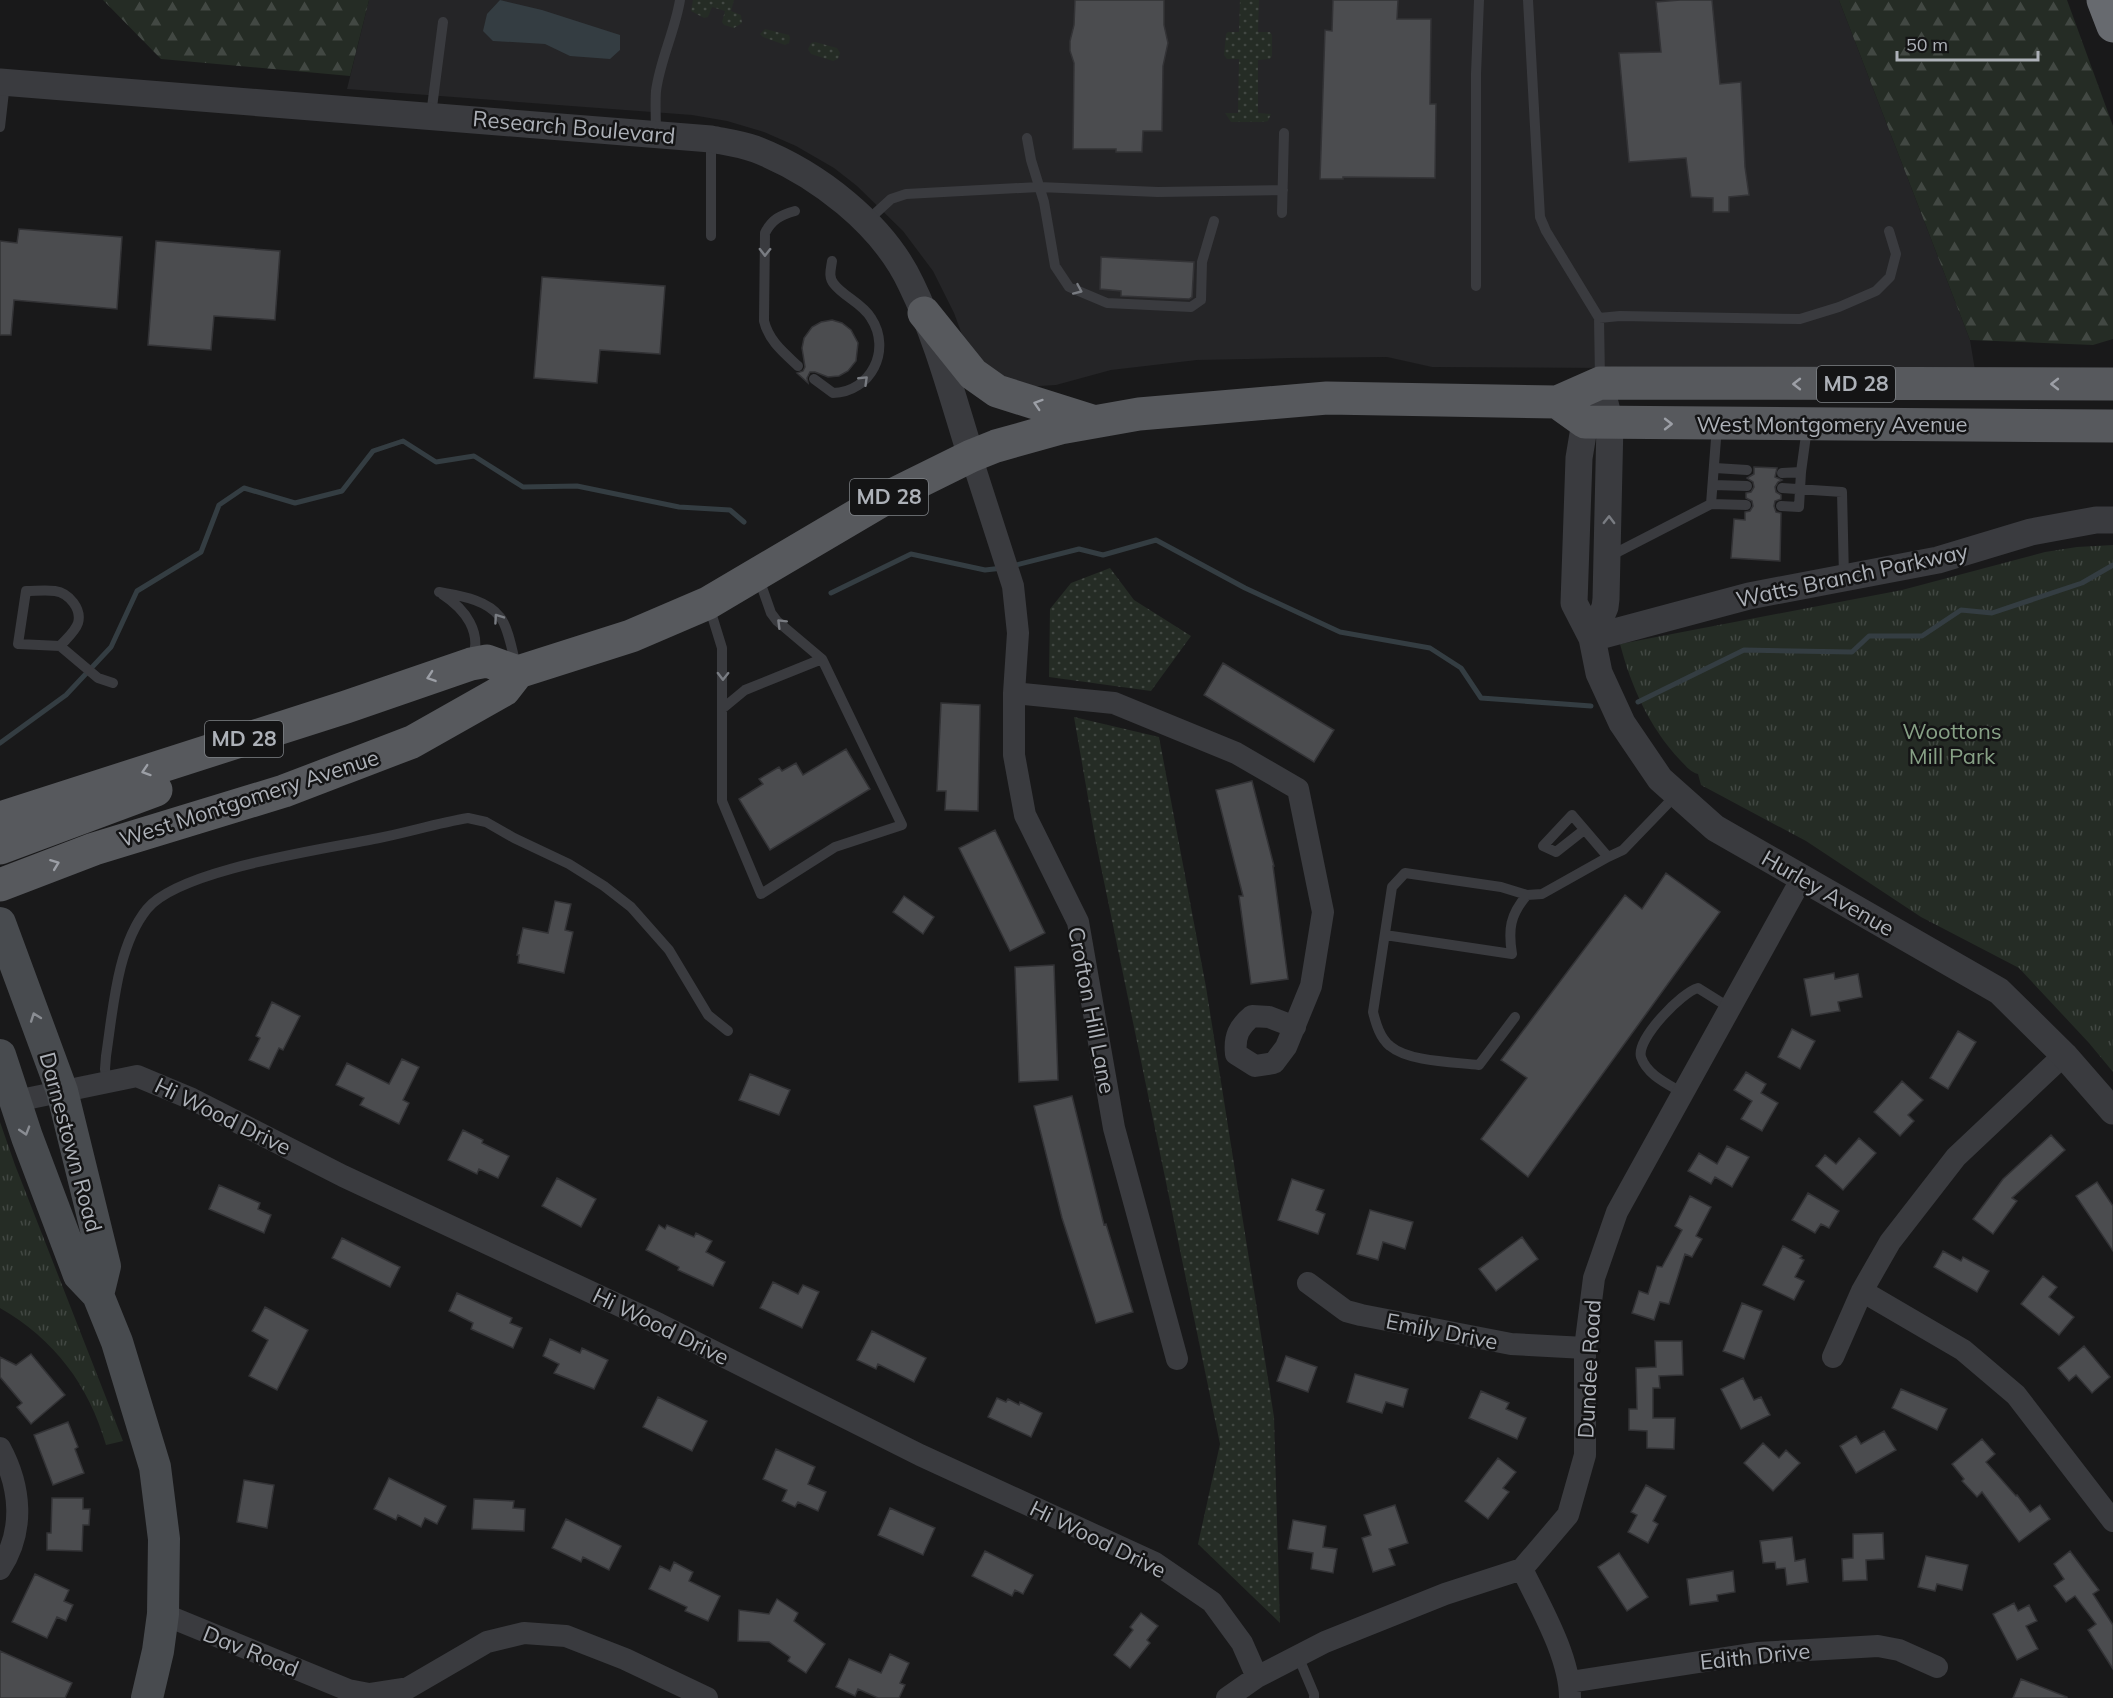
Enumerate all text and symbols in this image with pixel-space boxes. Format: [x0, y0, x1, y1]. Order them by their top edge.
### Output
scale bar [1897, 24, 2038, 62]
text: 50 m [1906, 33, 1948, 56]
street label: Research Boulevard [471, 104, 677, 150]
one-way arrow [759, 248, 771, 257]
one-way arrow [1071, 283, 1082, 295]
road number: MD 28 [1817, 366, 1895, 402]
one-way arrow [856, 376, 867, 387]
one-way arrow [1792, 378, 1801, 390]
one-way arrow [2050, 378, 2059, 390]
one-way arrow [1033, 398, 1044, 411]
street label: West Montgomery Avenue [1696, 410, 1968, 438]
one-way arrow [1664, 418, 1673, 430]
road number: MD 28 [850, 479, 928, 515]
one-way arrow [1602, 515, 1615, 524]
street label: Watts Branch Parkway [1734, 537, 1971, 613]
one-way arrow [495, 614, 506, 625]
one-way arrow [777, 620, 788, 631]
one-way arrow [426, 670, 437, 683]
one-way arrow [717, 671, 729, 680]
park label: Woottons Mill Park [1902, 717, 2002, 770]
road number: MD 28 [205, 721, 283, 757]
street label: West Montgomery Avenue [116, 743, 382, 853]
one-way arrow [141, 764, 152, 776]
street label: Hurley Avenue [1757, 844, 1899, 942]
one-way arrow [49, 859, 59, 872]
street label: Crofton Hill Lane [1062, 924, 1122, 1096]
one-way arrow [29, 1012, 42, 1023]
street label: Darnestown Road [34, 1049, 108, 1235]
street label: Hi Wood Drive [150, 1071, 296, 1161]
one-way arrow [18, 1125, 30, 1136]
street label: Hi Wood Drive [588, 1281, 734, 1371]
street label: Dundee Road [1571, 1299, 1607, 1439]
street label: Emily Drive [1384, 1306, 1500, 1356]
street label: Hi Wood Drive [1025, 1494, 1171, 1584]
street label: Dav Road [199, 1619, 303, 1683]
street label: Edith Drive [1698, 1636, 1812, 1676]

